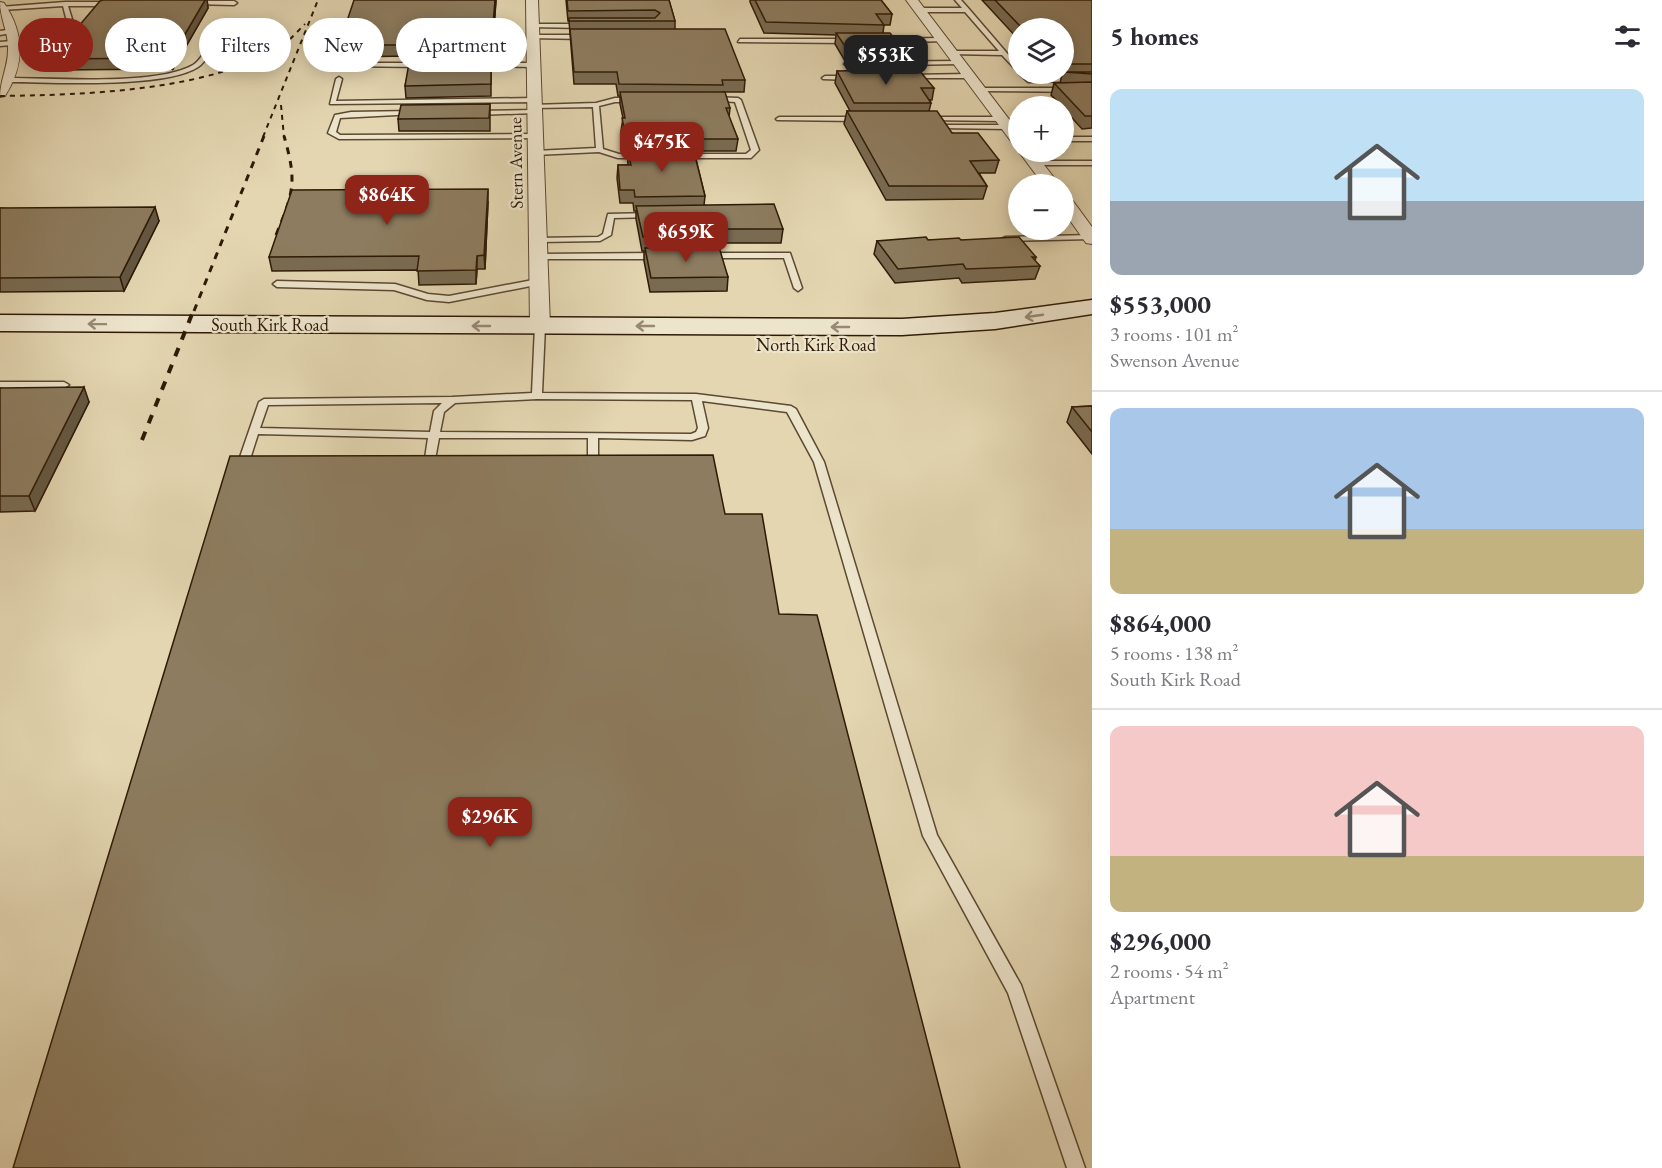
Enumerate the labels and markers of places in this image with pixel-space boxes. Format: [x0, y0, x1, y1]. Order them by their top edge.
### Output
pin: $553K [844, 35, 928, 86]
pin: $475K [620, 122, 704, 173]
pin: $864K [345, 175, 429, 226]
pin: $659K [644, 212, 728, 263]
pin: $296K [448, 797, 532, 848]

